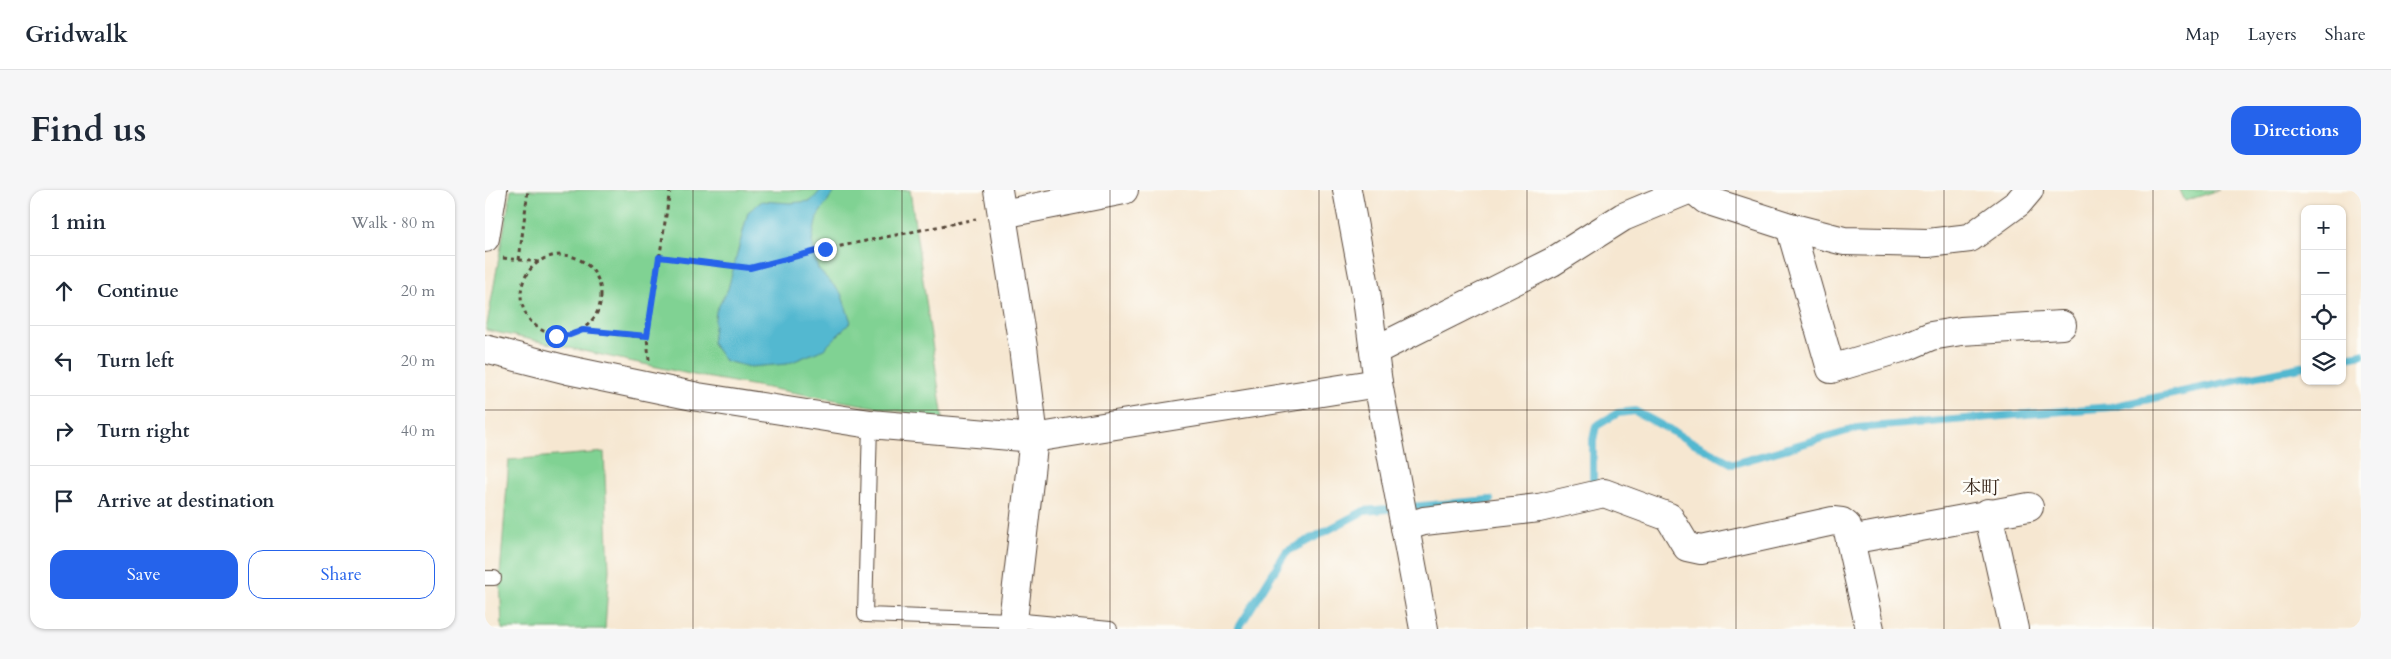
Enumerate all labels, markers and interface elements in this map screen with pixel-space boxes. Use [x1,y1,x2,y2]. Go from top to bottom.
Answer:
text: Gridwalk [25,18,128,51]
text: Map [2185,22,2220,47]
text: Layers [2248,22,2297,47]
text: Share [2325,22,2366,47]
text: Find us [30,106,146,154]
button: Directions [2231,106,2361,155]
map controls [2301,205,2346,385]
button: + [2301,205,2346,250]
text: 1 min [50,208,106,237]
text: Walk · 80 m [351,212,435,234]
route end [814,238,837,261]
button: − [2301,250,2346,295]
icon: ahead [50,277,78,305]
text: Continue [97,278,179,304]
text: 20 m [401,280,435,302]
button: locate [2301,295,2346,340]
route start [545,325,568,348]
button: layers [2301,340,2346,385]
icon: left [50,347,78,375]
text: Turn left [97,348,174,374]
text: 20 m [401,350,435,372]
icon: right [50,417,78,445]
text: Turn right [97,418,189,444]
text: 40 m [401,420,435,442]
district label: 本町 [1962,475,2000,501]
icon: arrive [50,487,78,515]
text: Arrive at destination [97,488,274,514]
button: Save [50,550,238,599]
button: Share [248,550,435,599]

